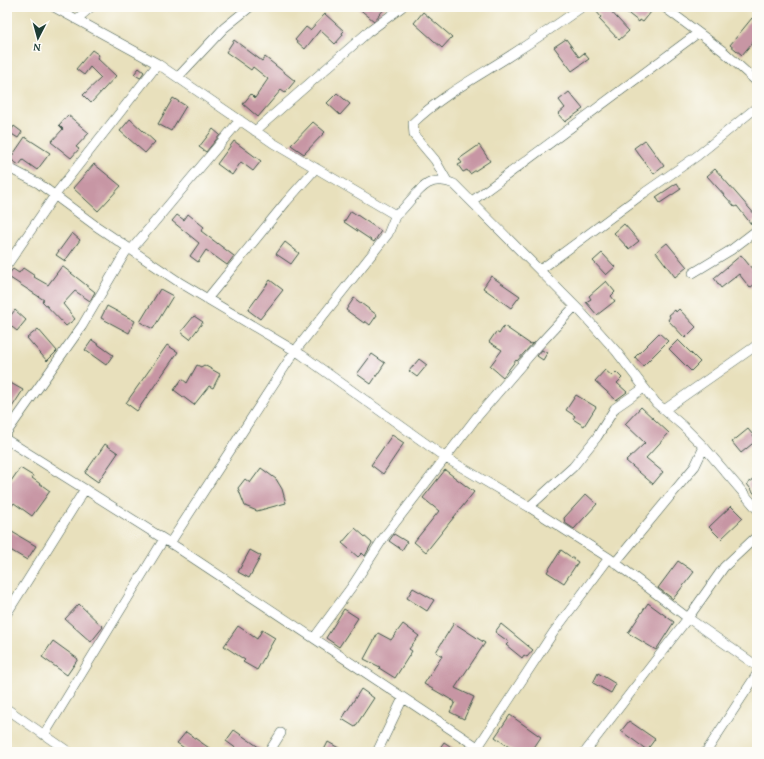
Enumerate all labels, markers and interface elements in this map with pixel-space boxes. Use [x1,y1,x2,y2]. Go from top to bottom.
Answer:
north arrow [18,18,58,58]
text: N [32,40,41,56]

